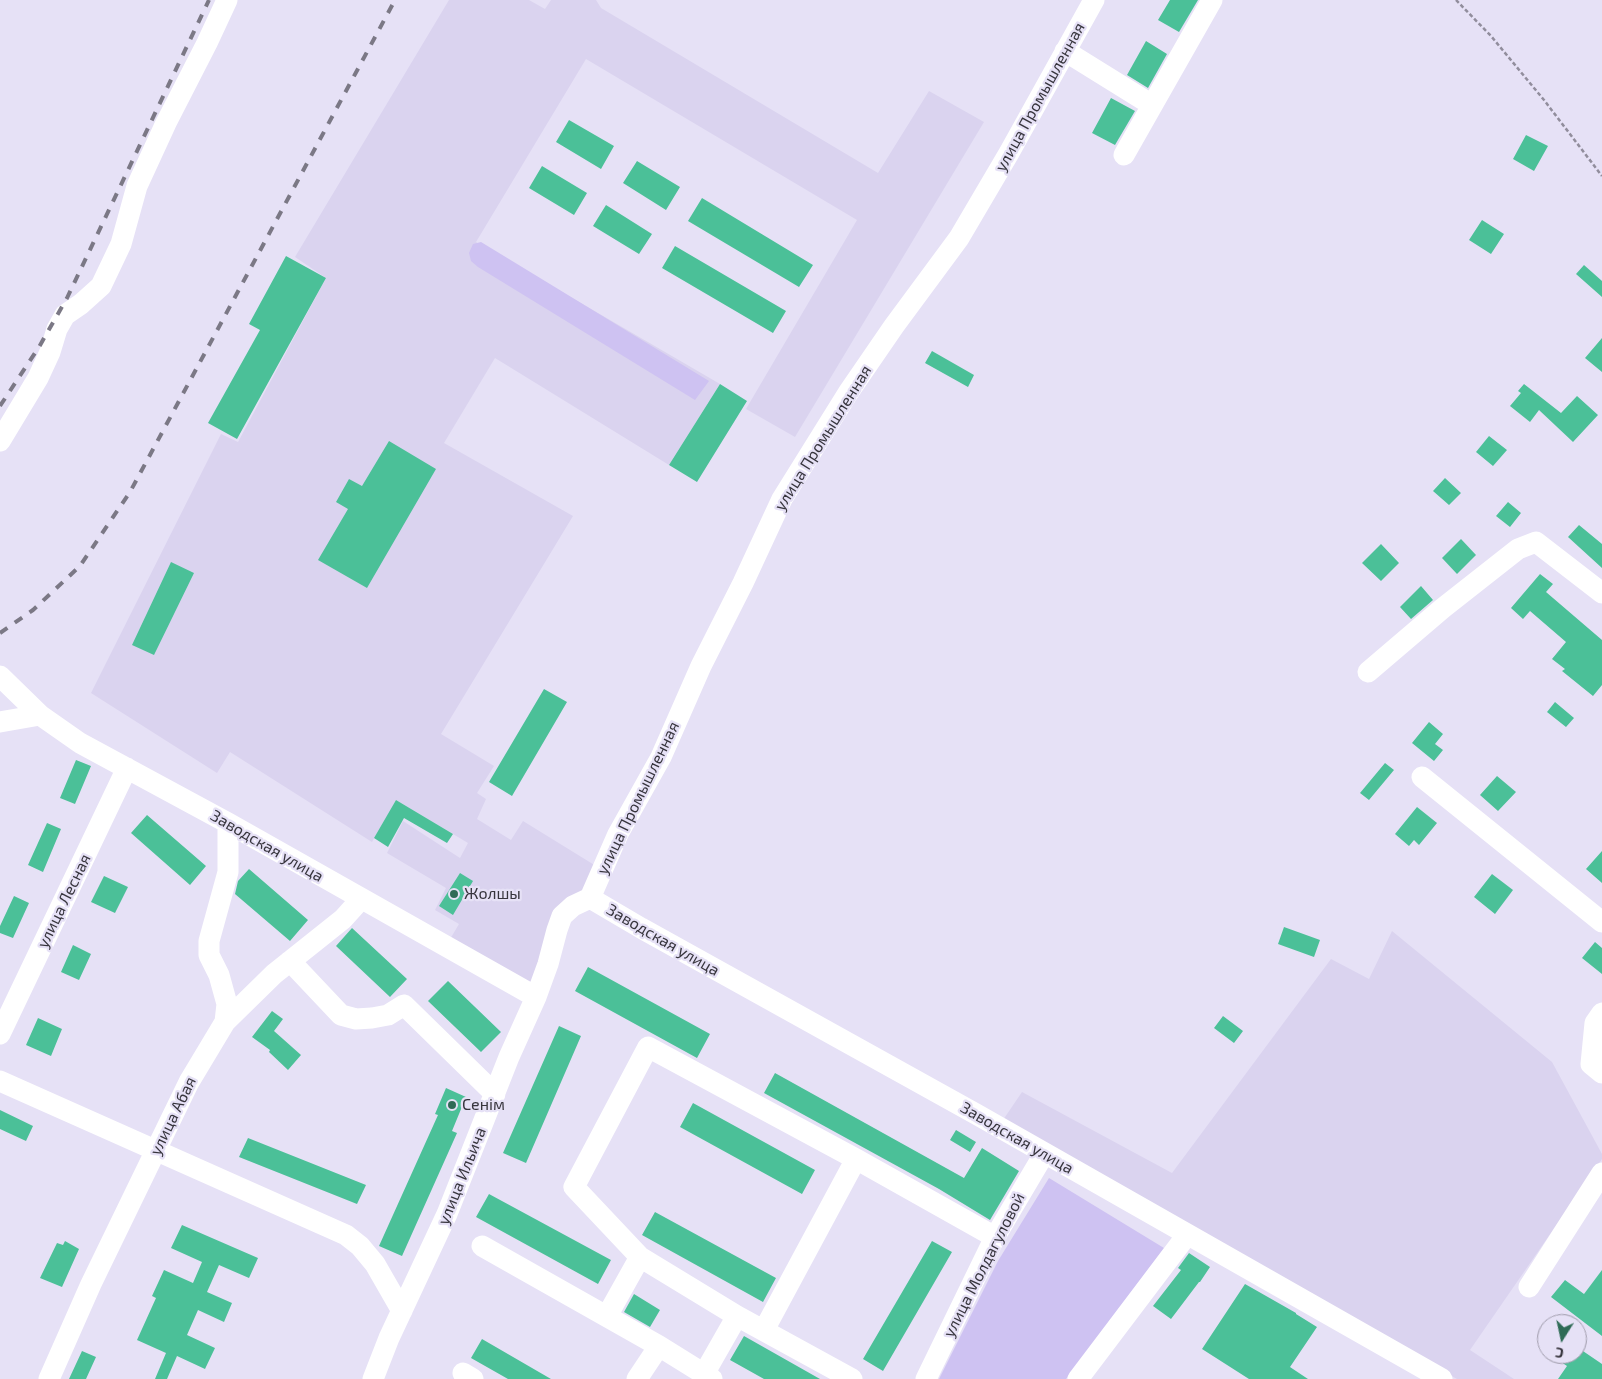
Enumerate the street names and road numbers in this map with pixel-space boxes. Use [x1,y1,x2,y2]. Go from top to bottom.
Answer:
street label: улица Промышленная [991,19,1089,175]
street label: улица Промышленная [770,362,876,514]
street label: улица Промышленная [593,718,683,878]
street label: Заводская улица [207,806,327,886]
street label: улица Лесная [33,851,95,951]
street label: Заводская улица [603,900,723,980]
street label: улица Абая [146,1074,200,1158]
street label: Заводская улица [957,1098,1077,1178]
street label: улица Ильича [434,1125,490,1227]
street label: улица Молдагуловой [939,1190,1029,1340]

